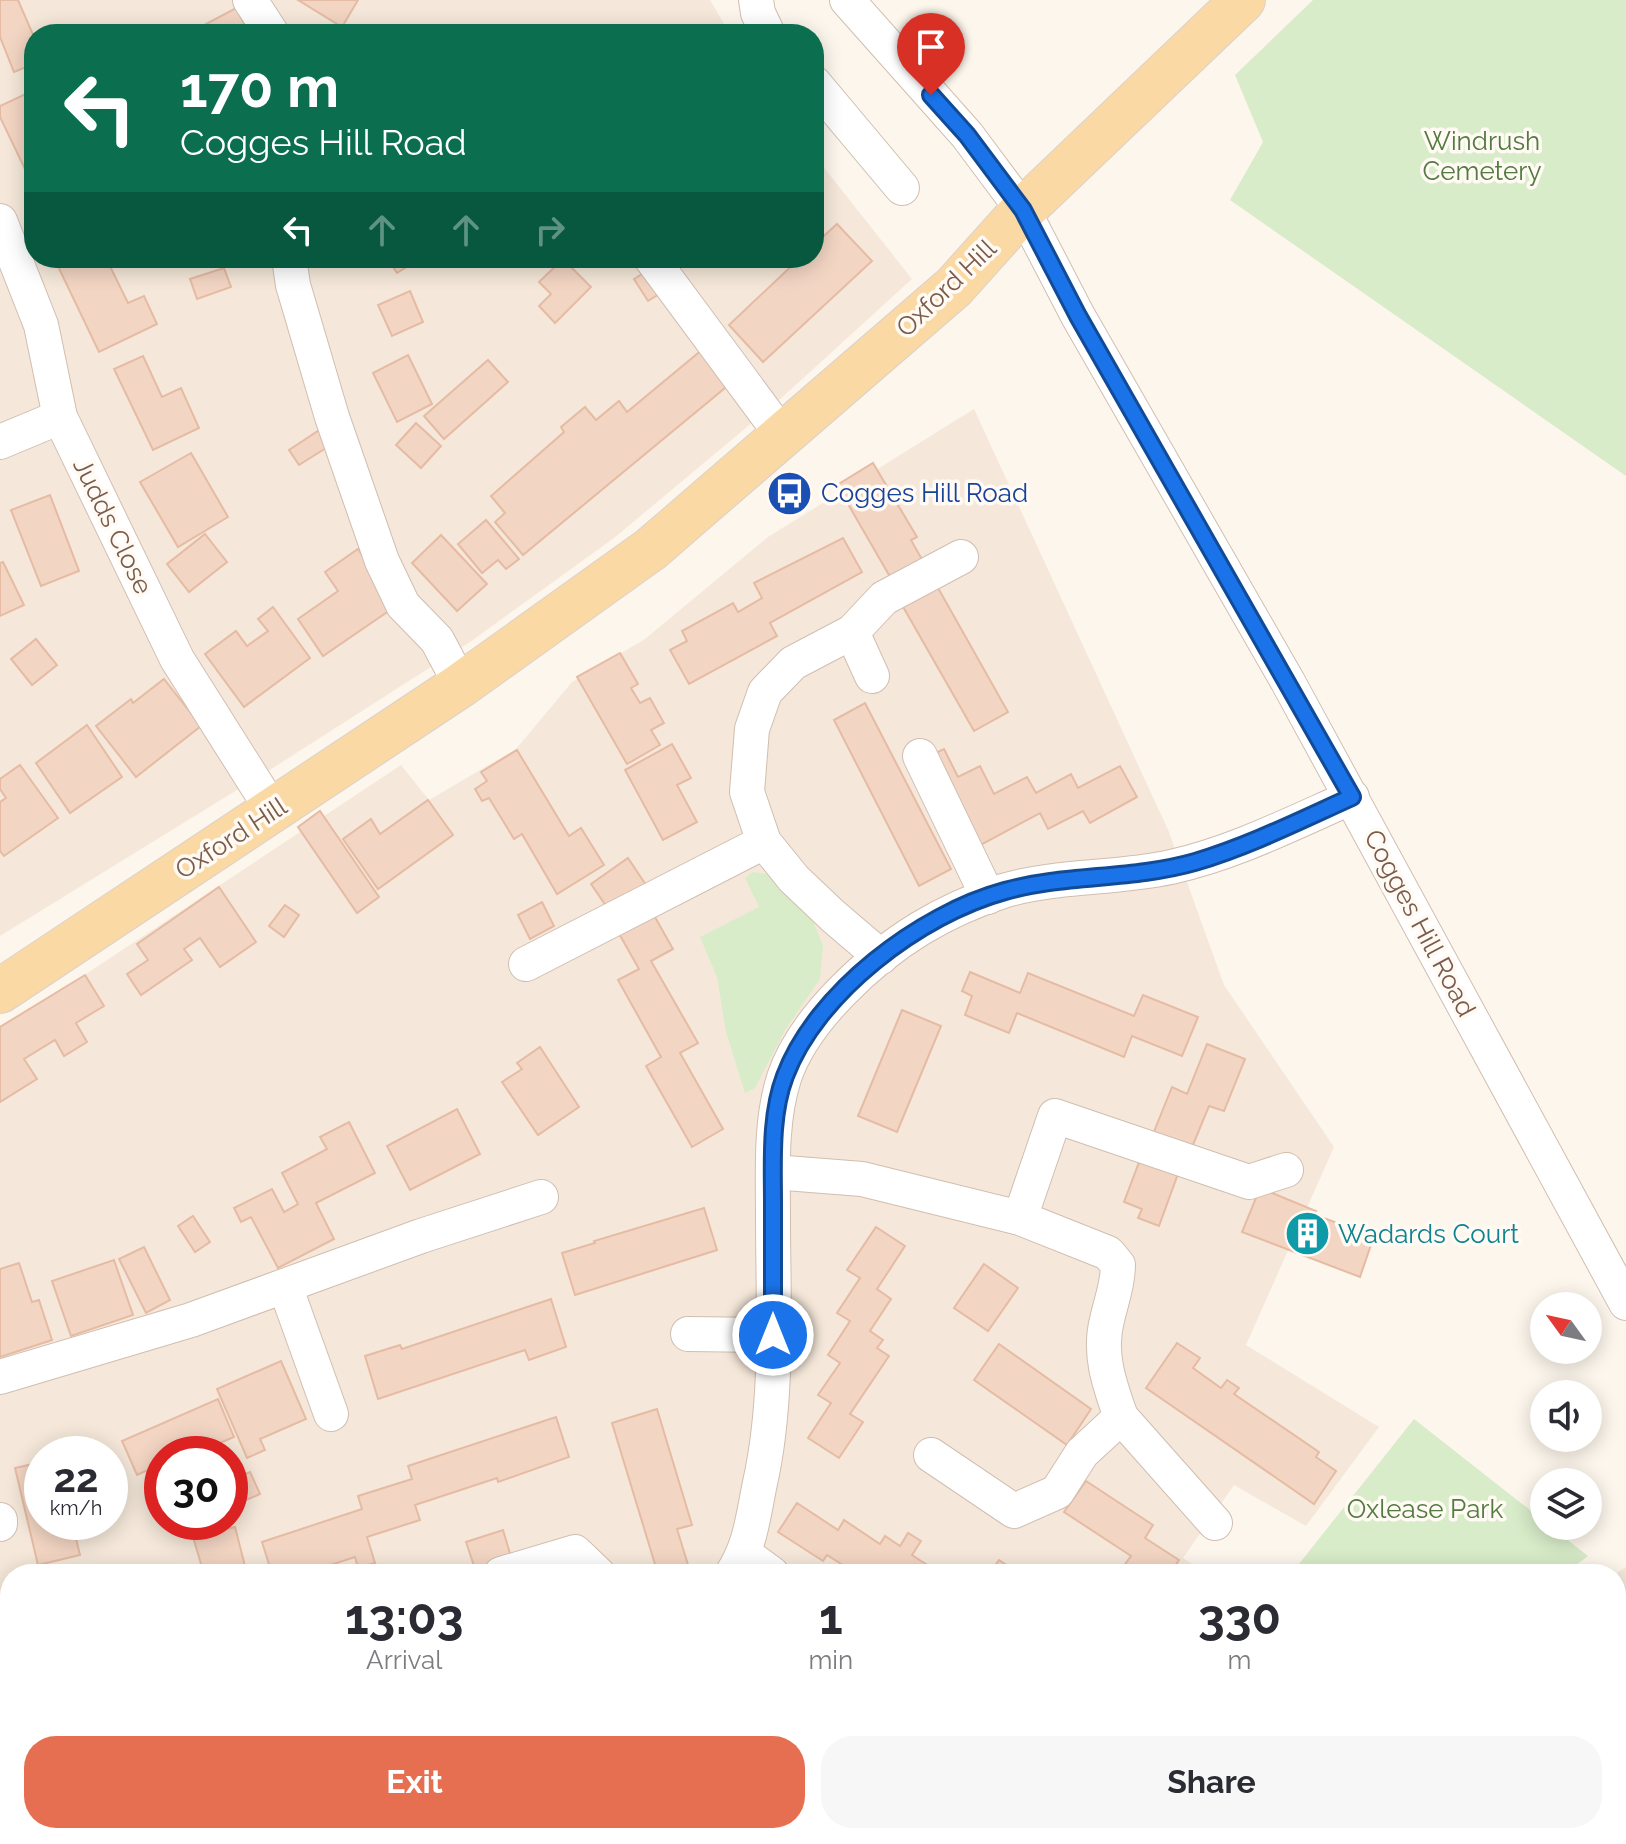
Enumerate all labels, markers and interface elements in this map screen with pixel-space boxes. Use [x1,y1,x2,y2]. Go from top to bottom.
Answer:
pin [897,13,965,95]
icon: arrive [909,25,953,69]
text: 170 m [180,54,339,120]
icon: left [48,56,152,160]
text: Cogges Hill Road [180,121,467,163]
park label: Windrush Cemetery [1422,126,1542,186]
icon: left [276,208,320,252]
icon: ahead [360,208,404,252]
icon: ahead [444,208,488,252]
icon: right [528,208,572,252]
street label: Oxford Hill [890,233,1003,343]
street label: Judds Close [67,453,159,599]
bus stop icon: Cogges Hill Road [766,469,814,517]
place label: Cogges Hill Road [821,478,1028,508]
street label: Oxford Hill [170,790,293,885]
street label: Cogges Hill Road [1358,825,1482,1021]
building icon: Wadards Court [1283,1210,1331,1258]
place label: Wadards Court [1338,1219,1519,1249]
north arrow [1530,1292,1602,1364]
map controls [1530,1292,1602,1540]
position arrow [731,1293,815,1377]
button: sound [1530,1380,1602,1452]
speed limit sign: 30 [144,1436,248,1540]
text: 22 [53,1454,99,1501]
button: layers [1530,1468,1602,1540]
park label: Oxlease Park [1347,1494,1503,1524]
text: km/h [50,1496,102,1520]
text: 13:03 [345,1589,464,1645]
text: 1 [819,1589,843,1645]
text: 330 [1198,1589,1281,1645]
text: Arrival [366,1645,442,1675]
text: min [808,1645,853,1675]
text: m [1228,1645,1251,1675]
button: Exit [24,1736,805,1828]
button: Share [821,1736,1602,1828]

